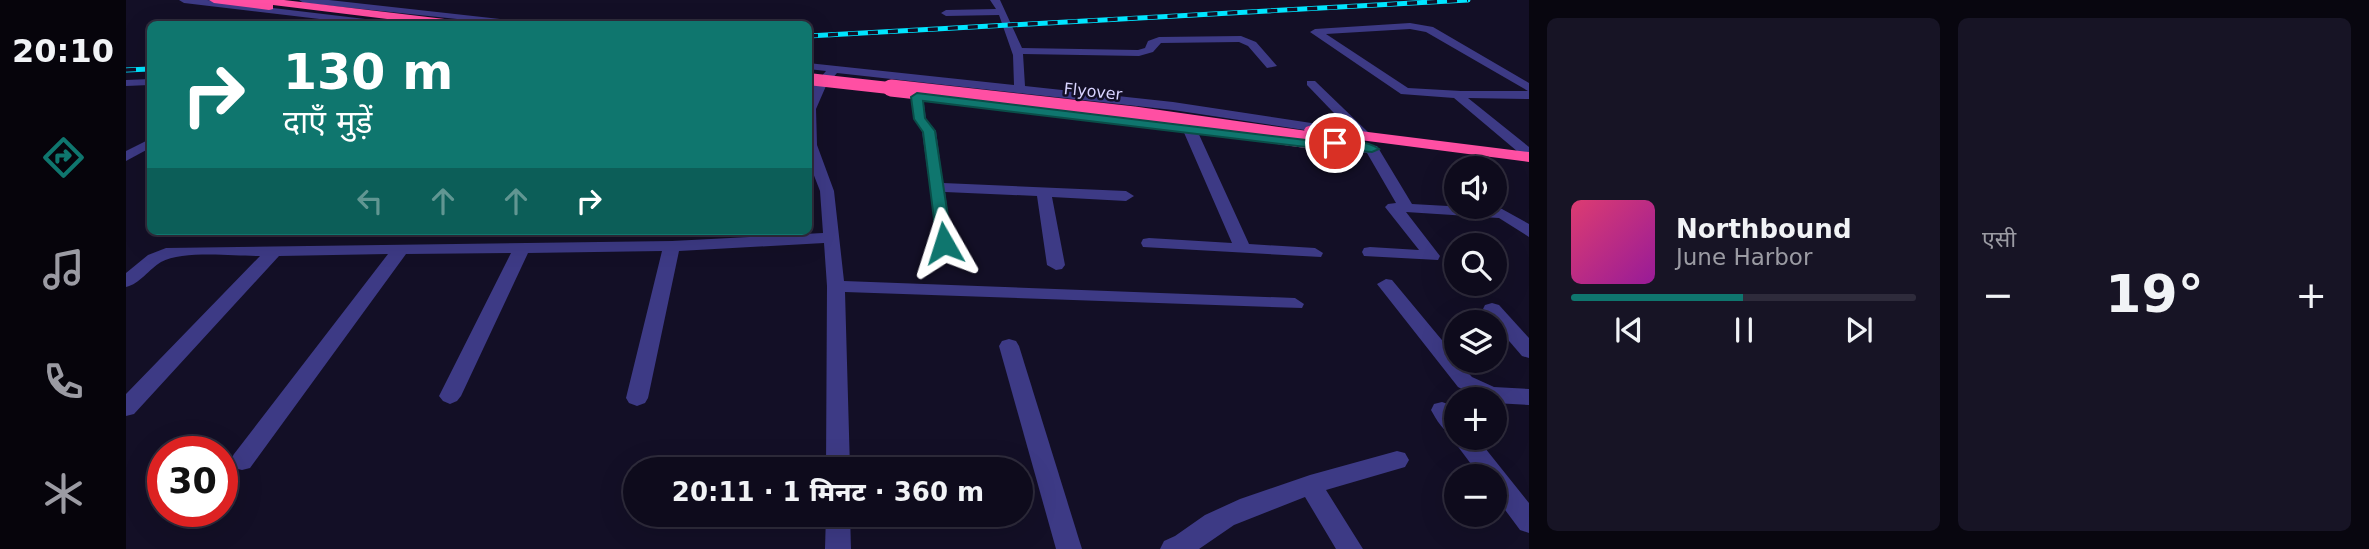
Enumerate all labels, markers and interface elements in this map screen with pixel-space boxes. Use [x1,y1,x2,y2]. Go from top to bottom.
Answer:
text: 20:10 [12,32,114,70]
text: 130 m [283,44,453,101]
icon: right [168,49,259,140]
street label: Flyover [1063,79,1124,104]
text: दाएँ मुड़ें [283,103,372,141]
pin [1305,113,1365,173]
icon: arrive [1316,124,1354,162]
icon: directions [39,133,88,182]
map controls [1444,156,1507,527]
button: sound [1444,156,1507,219]
icon: left [351,182,389,220]
icon: ahead [424,182,462,220]
icon: ahead [497,182,535,220]
icon: right [570,182,608,220]
position arrow [907,206,981,280]
text: Northbound [1676,214,1852,244]
text: एसी [1982,226,2016,252]
button: search [1444,233,1507,296]
text: June Harbor [1676,244,1812,270]
icon: music [39,245,88,294]
text: 19° [2105,264,2204,324]
text: − [1982,273,2014,317]
text: + [2295,273,2327,317]
button: layers [1444,310,1507,373]
icon: previous [1610,311,1648,349]
icon: pause [1725,311,1763,349]
icon: next [1840,311,1878,349]
icon: phone [39,357,88,406]
button: + [1444,387,1507,450]
speed limit sign: 30 [147,436,238,527]
button: − [1444,464,1507,527]
icon: climate [39,469,88,518]
text: 20:11 · 1 मिनट · 360 m [672,477,984,507]

